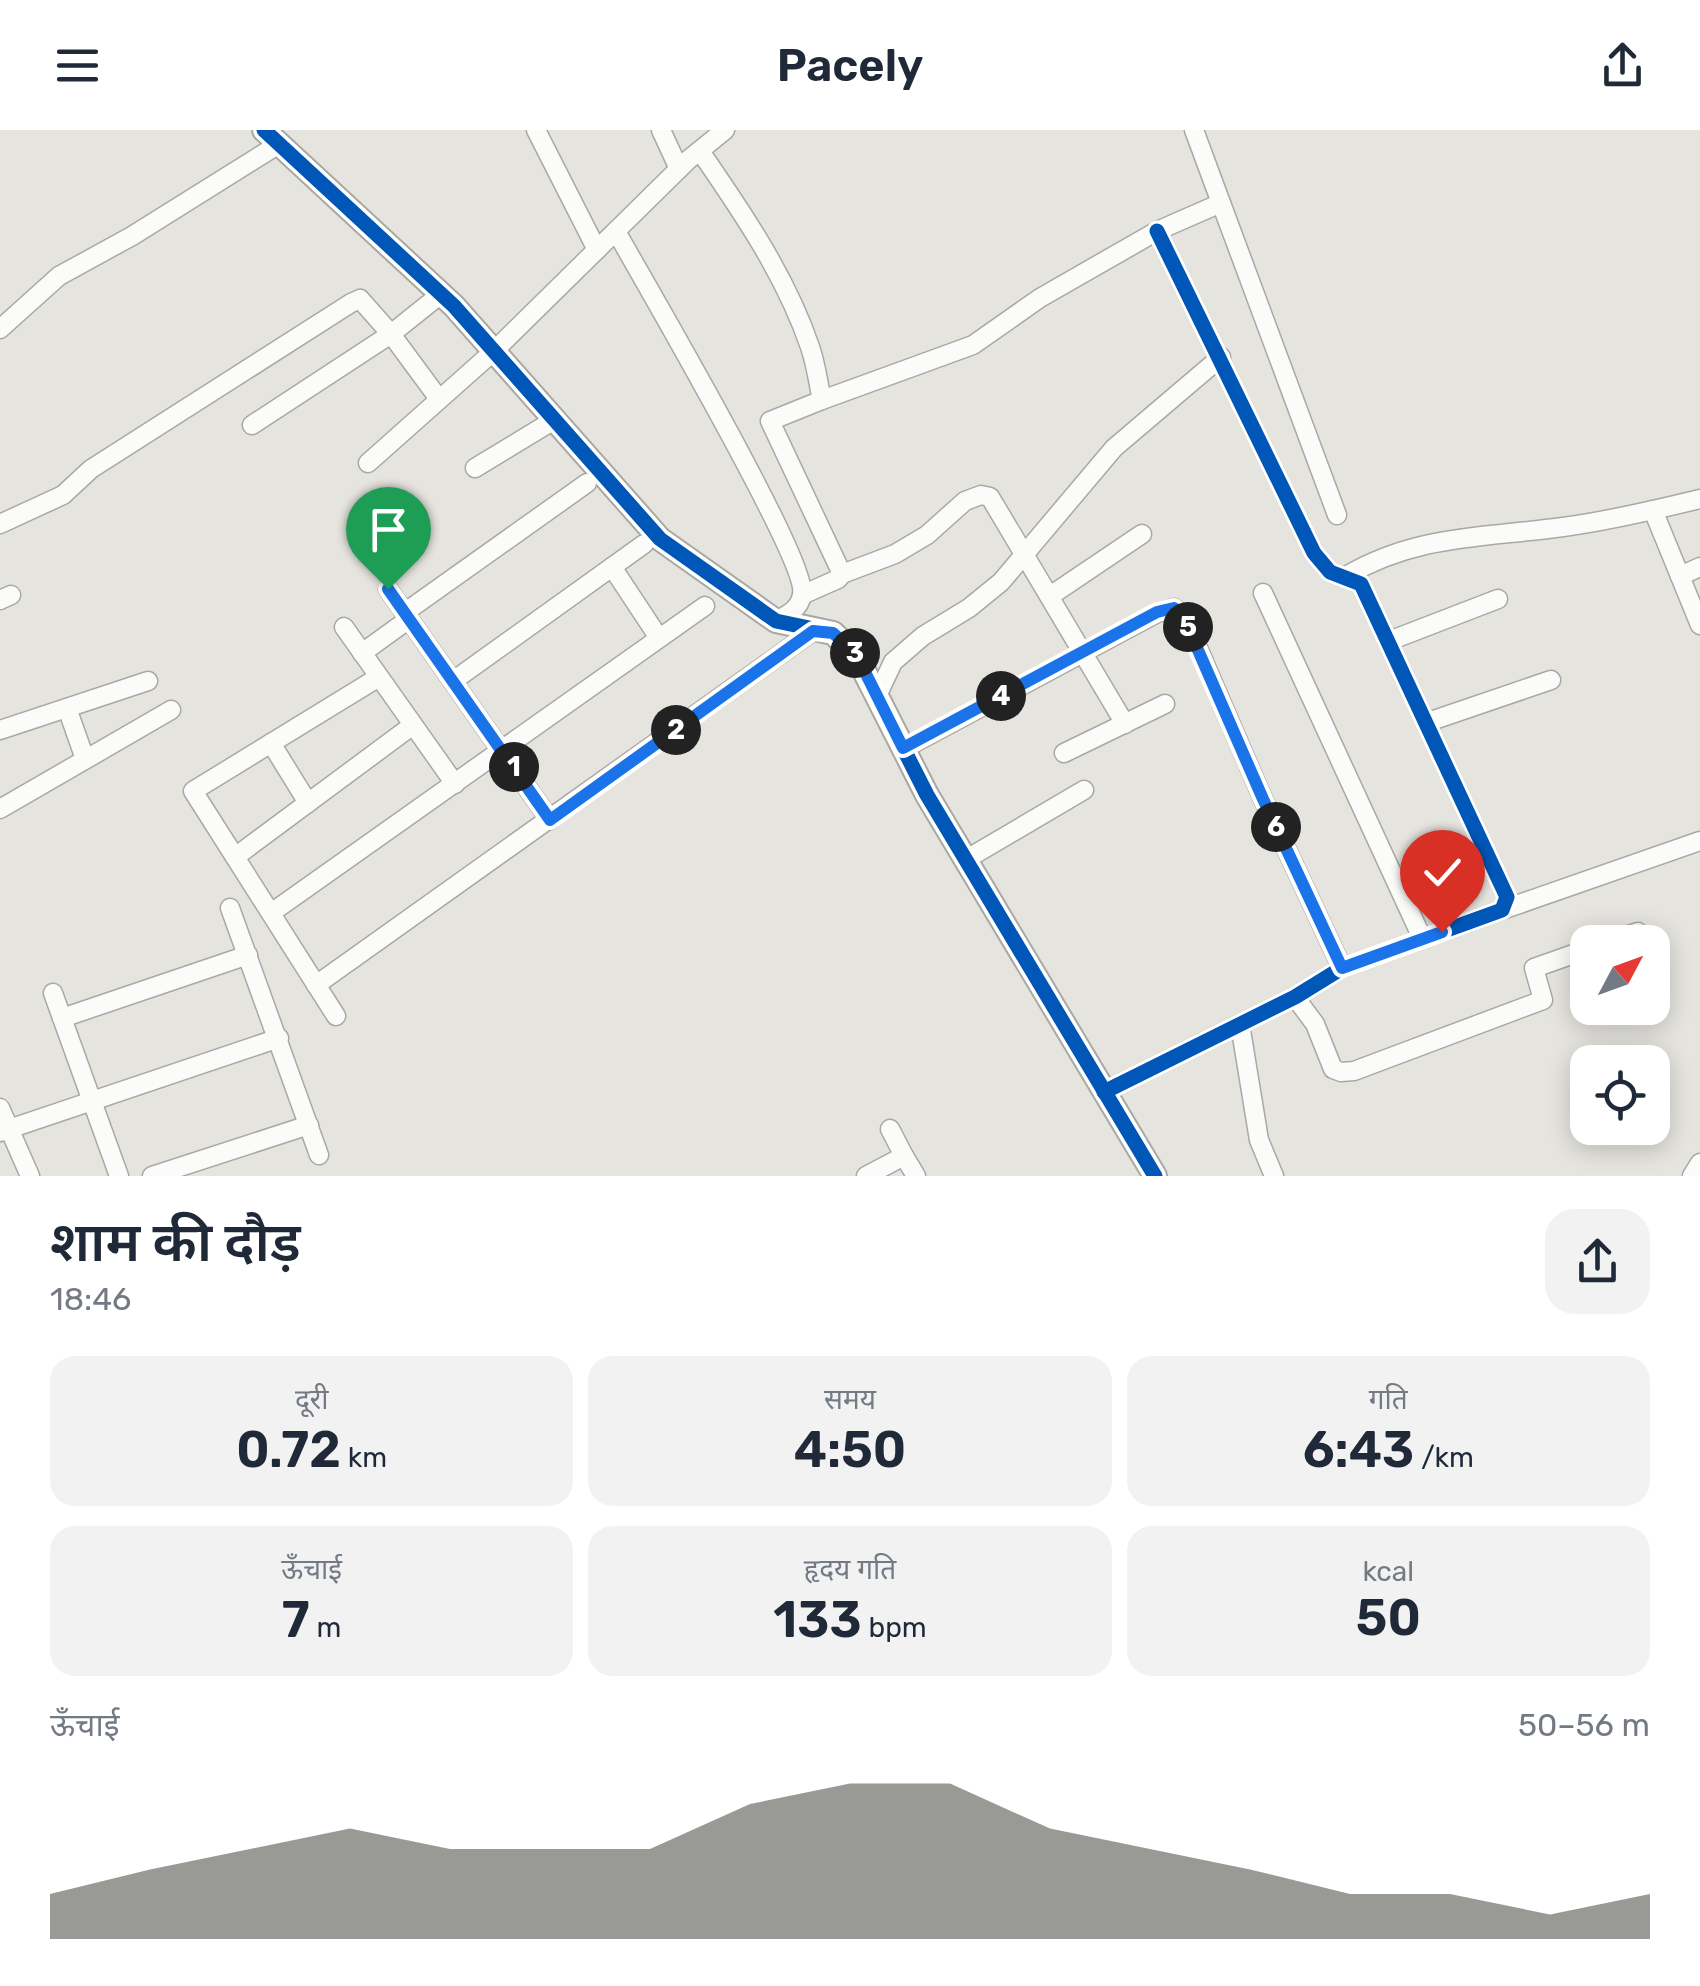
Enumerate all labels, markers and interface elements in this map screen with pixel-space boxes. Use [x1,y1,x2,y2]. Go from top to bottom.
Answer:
icon: menu [50,38,105,93]
icon: share [1595,38,1650,93]
text: Pacely [777,39,923,92]
pin [346,487,431,590]
icon: arrive [361,502,416,557]
pin: 5 [1163,602,1213,652]
text: 5 [1179,610,1197,643]
pin: 3 [830,628,880,678]
text: 3 [846,636,864,669]
pin: 4 [976,671,1026,721]
text: 4 [991,679,1011,712]
pin: 2 [651,705,701,755]
text: 2 [667,713,685,746]
pin: 1 [489,742,539,792]
text: 1 [507,750,521,783]
pin: 6 [1251,802,1301,852]
text: 6 [1267,810,1285,843]
pin [1400,830,1485,933]
icon: check [1415,845,1470,900]
north arrow [1570,925,1670,1025]
map controls [1570,925,1670,1145]
button: locate [1570,1045,1670,1145]
button: share [1545,1209,1650,1314]
text: शाम की दौड़ [50,1210,301,1275]
text: 18:46 [50,1280,131,1318]
text: दूरी [295,1383,328,1416]
text: समय [824,1383,876,1416]
text: गति [1369,1383,1408,1416]
text: 0.72 [236,1420,341,1480]
text: 4:50 [794,1420,906,1480]
text: 6:43 [1303,1420,1414,1480]
text: km [341,1441,387,1474]
text: /km [1414,1441,1474,1474]
text: ऊँचाई [281,1553,342,1586]
text: हृदय गति [804,1553,896,1586]
text: kcal [1363,1555,1414,1588]
text: 50 [1356,1588,1421,1648]
text: 7 [282,1590,310,1650]
text: 133 [773,1590,862,1650]
text: m [310,1611,342,1644]
text: bpm [862,1611,927,1644]
text: ऊँचाई [50,1706,119,1744]
text: 50–56 m [1518,1706,1650,1744]

